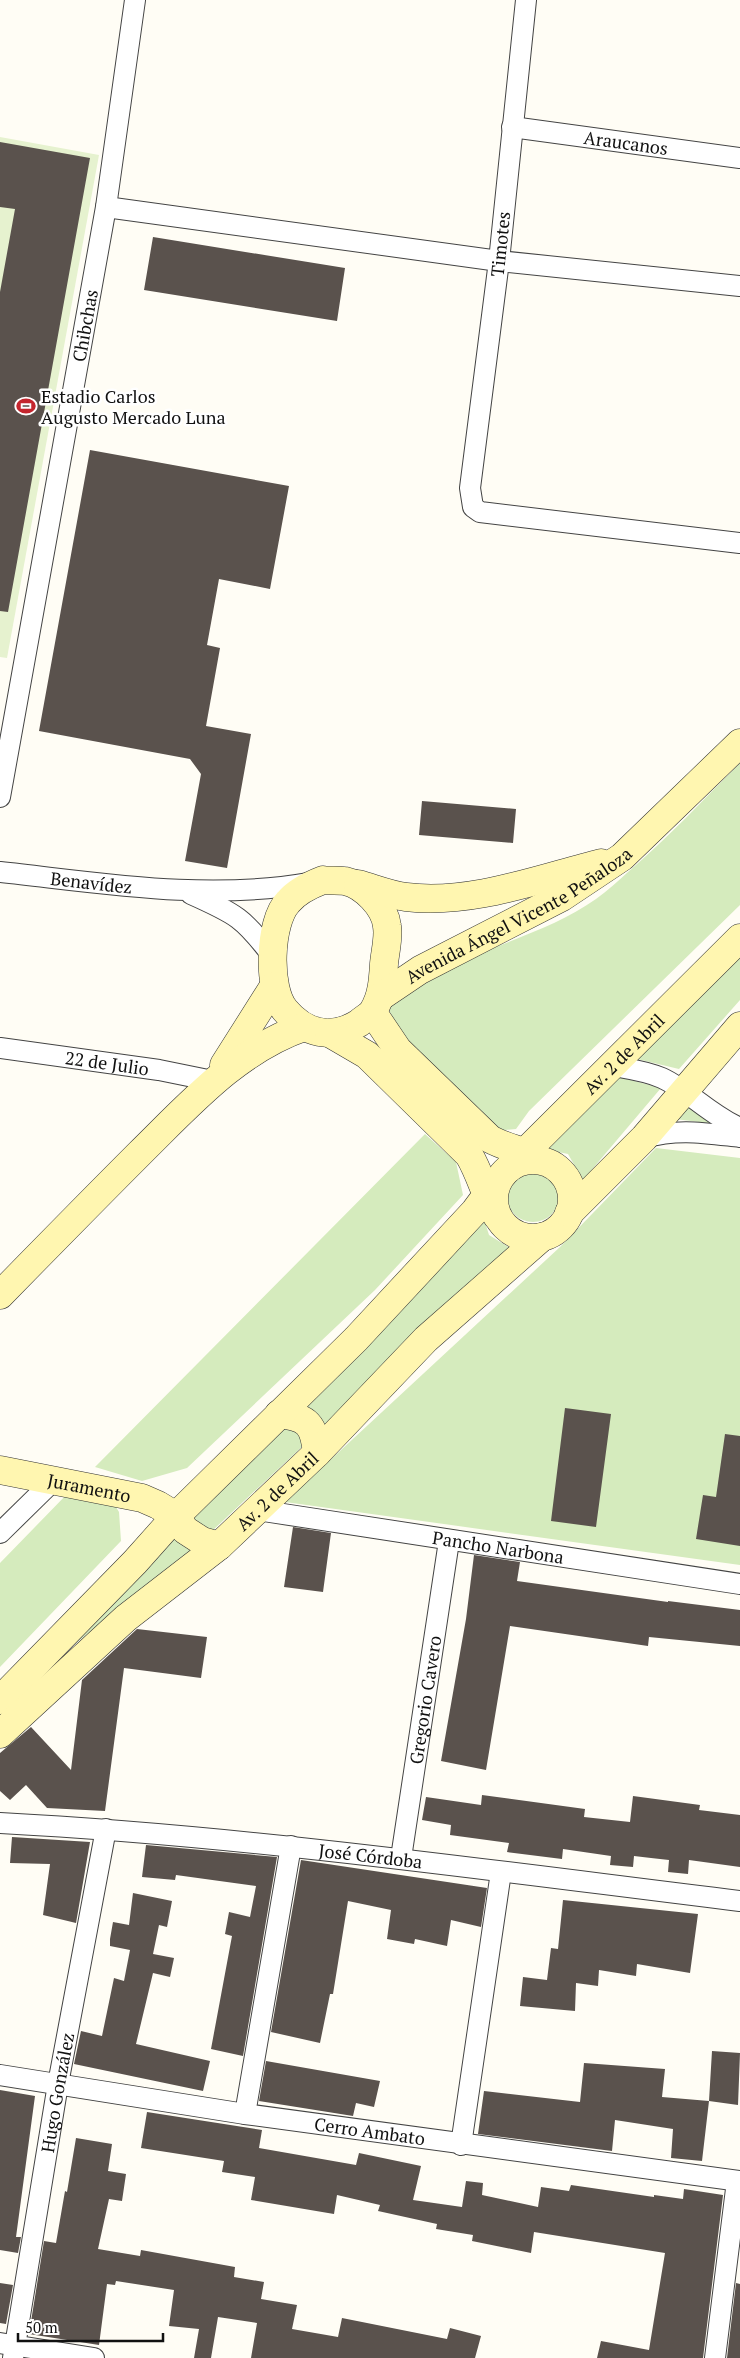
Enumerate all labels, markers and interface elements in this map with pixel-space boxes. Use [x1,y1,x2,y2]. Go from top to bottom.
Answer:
street label: Araucanos [582,125,669,160]
street label: Timotes [485,210,515,278]
street label: Chibchas [66,287,103,364]
place label: Estadio Carlos Augusto Mercado Luna [41,384,226,429]
sports icon: Estadio Carlos Augusto Mercado Luna [15,395,37,417]
street label: Avenida Ángel Vicente Peñaloza [400,842,637,989]
street label: Benavídez [49,866,133,899]
street label: Av. 2 de Abril [578,1008,669,1099]
street label: 22 de Julio [64,1045,150,1080]
street label: Av. 2 de Abril [231,1446,323,1536]
street label: Juramento [46,1468,133,1508]
street label: Pancho Narbona [431,1525,566,1569]
street label: Gregorio Cavero [403,1634,447,1766]
street label: José Córdoba [317,1838,424,1874]
street label: Hugo González [35,2031,79,2154]
street label: Cerro Ambato [313,2112,427,2150]
scale bar [18,2310,162,2342]
text: 50 m [25,2317,58,2337]

